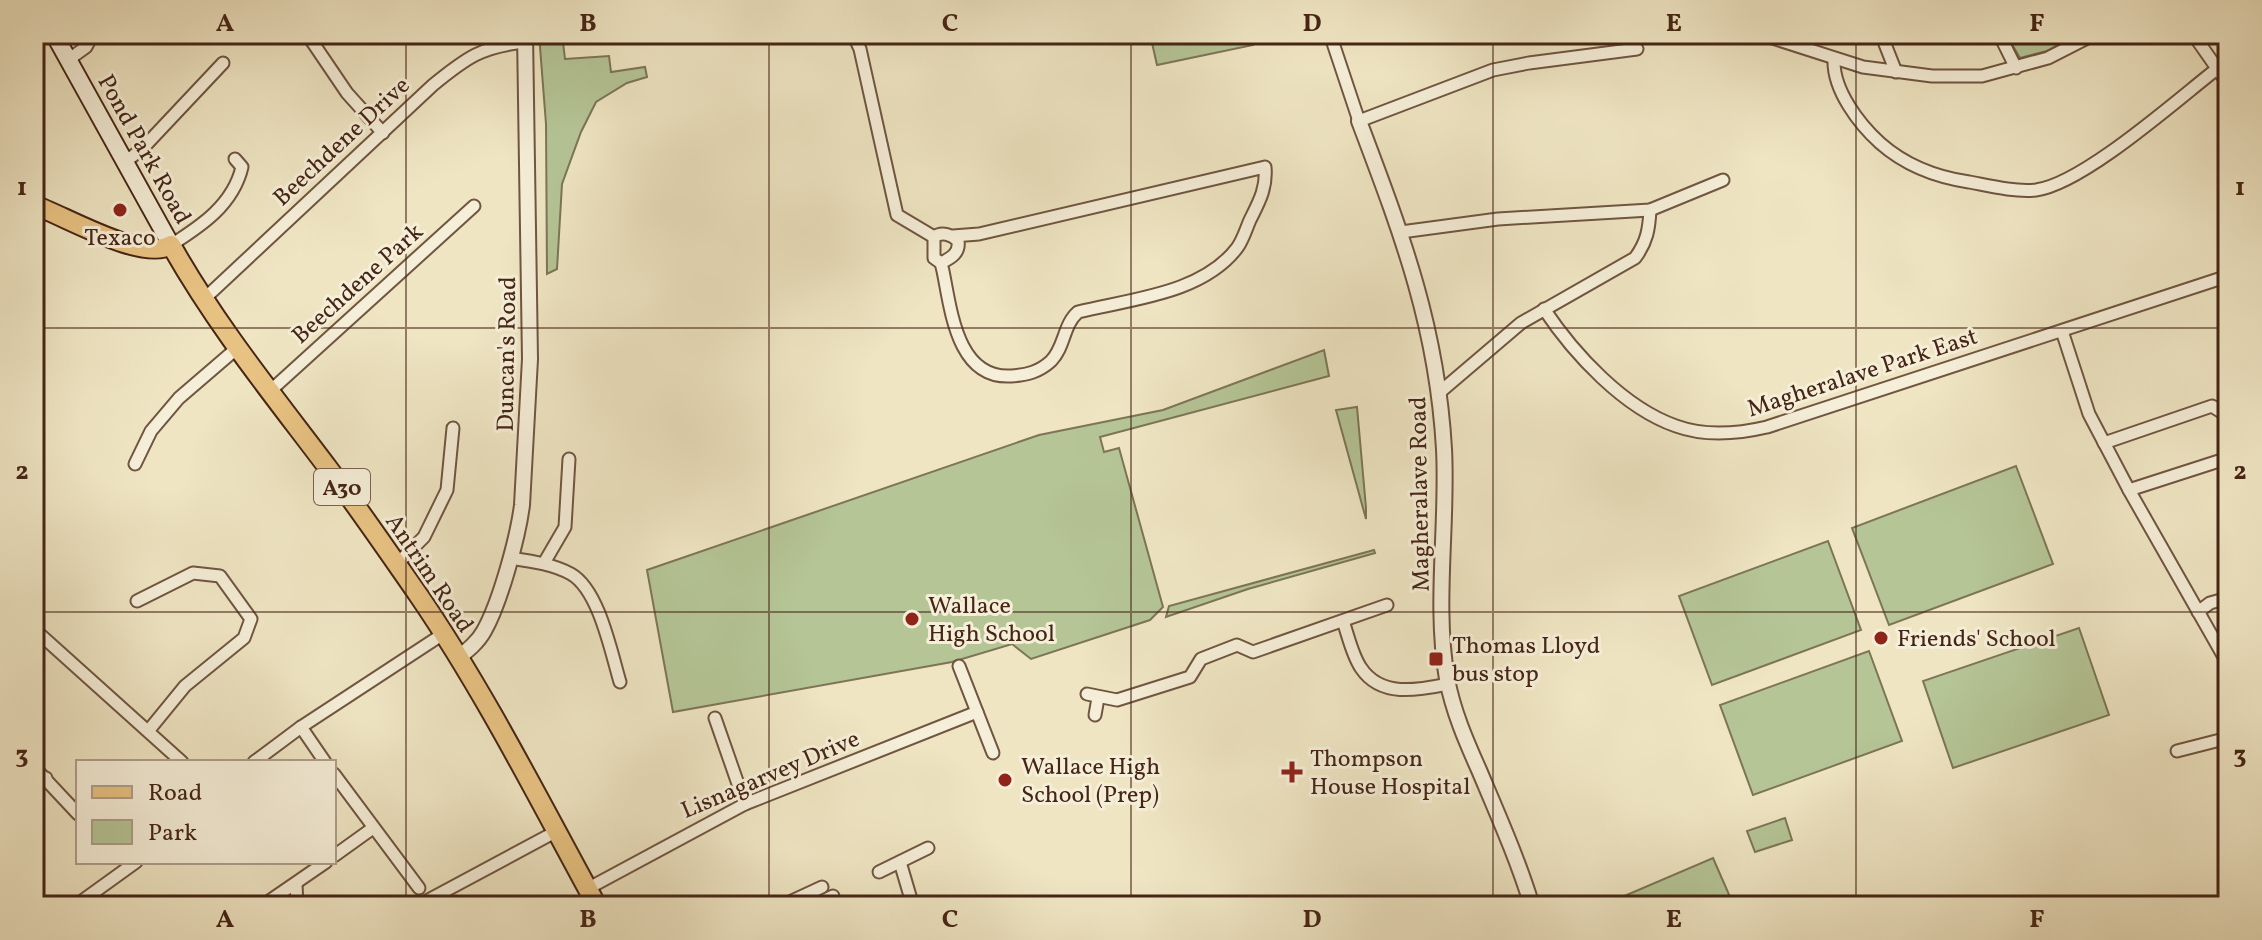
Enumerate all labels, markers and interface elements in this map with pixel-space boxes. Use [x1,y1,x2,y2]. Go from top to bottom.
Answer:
text: A [216,6,235,42]
text: B [579,6,597,42]
text: C [942,6,958,42]
text: D [1302,6,1322,42]
text: E [1666,6,1682,42]
text: F [2029,6,2045,42]
street label: Pond Park Road [88,69,199,231]
street label: Beechdene Drive [266,70,418,215]
text: 1 [17,170,27,206]
text: 1 [2235,170,2245,206]
marker: Texaco [111,201,129,219]
street label: Beechdene Park [285,216,432,353]
place label: Texaco [84,222,156,256]
street label: Duncan's Road [490,276,526,432]
street label: Magheralave Park East [1743,321,1982,427]
street label: Magheralave Road [1402,396,1440,592]
text: 2 [15,454,29,490]
text: 2 [2233,454,2247,490]
road number: A30 [314,469,370,505]
street label: Antrim Road [376,508,481,640]
place label: Wallace High School [928,590,1055,652]
marker: Wallace High School [903,610,921,628]
place label: Friends' School [1897,623,2056,657]
marker: Friends' School [1872,629,1890,647]
place label: Thomas Lloyd bus stop [1452,630,1600,692]
marker: Thomas Lloyd bus stop [1427,650,1445,668]
street label: Lisnagarvey Drive [676,723,865,829]
text: 3 [15,738,29,774]
text: 3 [2233,738,2247,774]
place label: Thompson House Hospital [1310,743,1470,805]
place label: Wallace High School (Prep) [1021,751,1160,813]
legend [76,760,336,864]
marker: Thompson House Hospital [1281,761,1303,783]
marker: Wallace High School (Prep) [996,771,1014,789]
text: Road [148,777,202,811]
text: Park [148,817,197,851]
text: A [216,902,235,938]
text: B [579,902,597,938]
text: C [942,902,958,938]
text: D [1302,902,1322,938]
text: E [1666,902,1682,938]
text: F [2029,902,2045,938]

